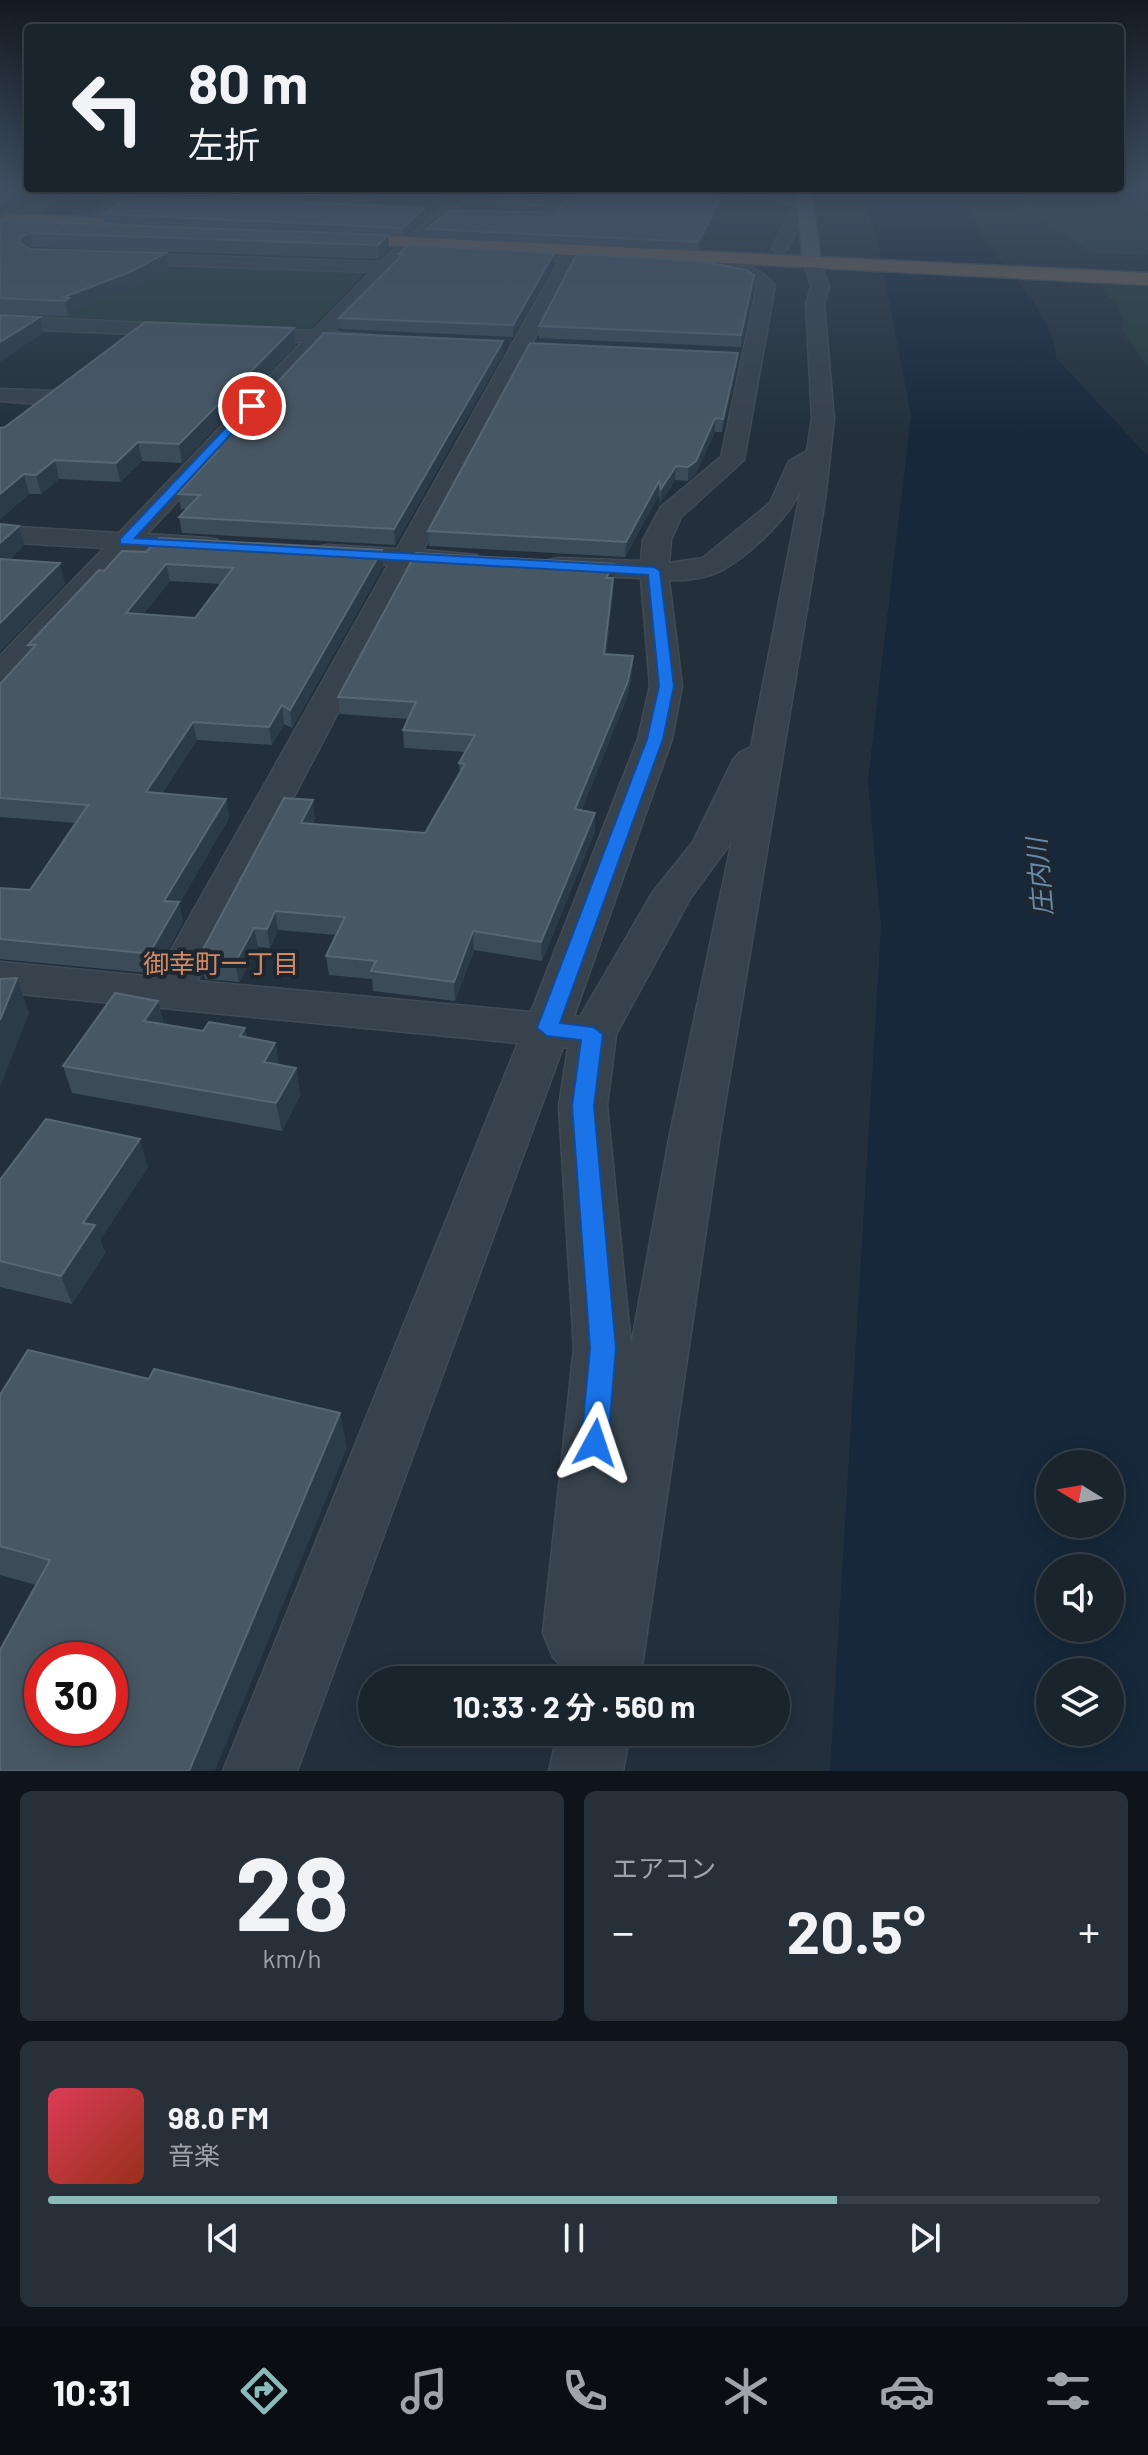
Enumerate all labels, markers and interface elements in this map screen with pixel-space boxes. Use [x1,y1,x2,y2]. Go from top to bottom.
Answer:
text: 80 m [188,48,308,115]
icon: left [56,56,160,160]
text: 左折 [188,122,260,165]
pin [218,372,286,440]
icon: arrive [230,384,274,428]
water label: 庄内川 [1019,834,1057,917]
district label: 御幸町一丁目 [143,947,299,978]
position arrow [553,1401,637,1485]
north arrow [1036,1450,1124,1538]
map controls [1036,1450,1124,1746]
button: sound [1036,1554,1124,1642]
speed limit sign: 30 [24,1642,128,1746]
button: layers [1036,1658,1124,1746]
text: 10:33 · 2 分 · 560 m [453,1688,695,1724]
text: 28 [235,1827,349,1952]
text: エアコン [612,1852,716,1883]
text: 20.5° [787,1894,925,1966]
text: − [612,1904,634,1957]
text: + [1078,1904,1100,1957]
text: km/h [263,1942,321,1973]
text: 98.0 FM [168,2099,269,2135]
text: 音楽 [168,2139,220,2170]
icon: previous [201,2216,245,2260]
icon: pause [552,2216,596,2260]
icon: next [903,2216,947,2260]
icon: directions [236,2363,292,2419]
icon: music [396,2363,452,2419]
icon: phone [557,2363,613,2419]
icon: climate [718,2363,774,2419]
icon: car [879,2363,935,2419]
icon: filters [1040,2363,1096,2419]
text: 10:31 [52,2370,131,2413]

